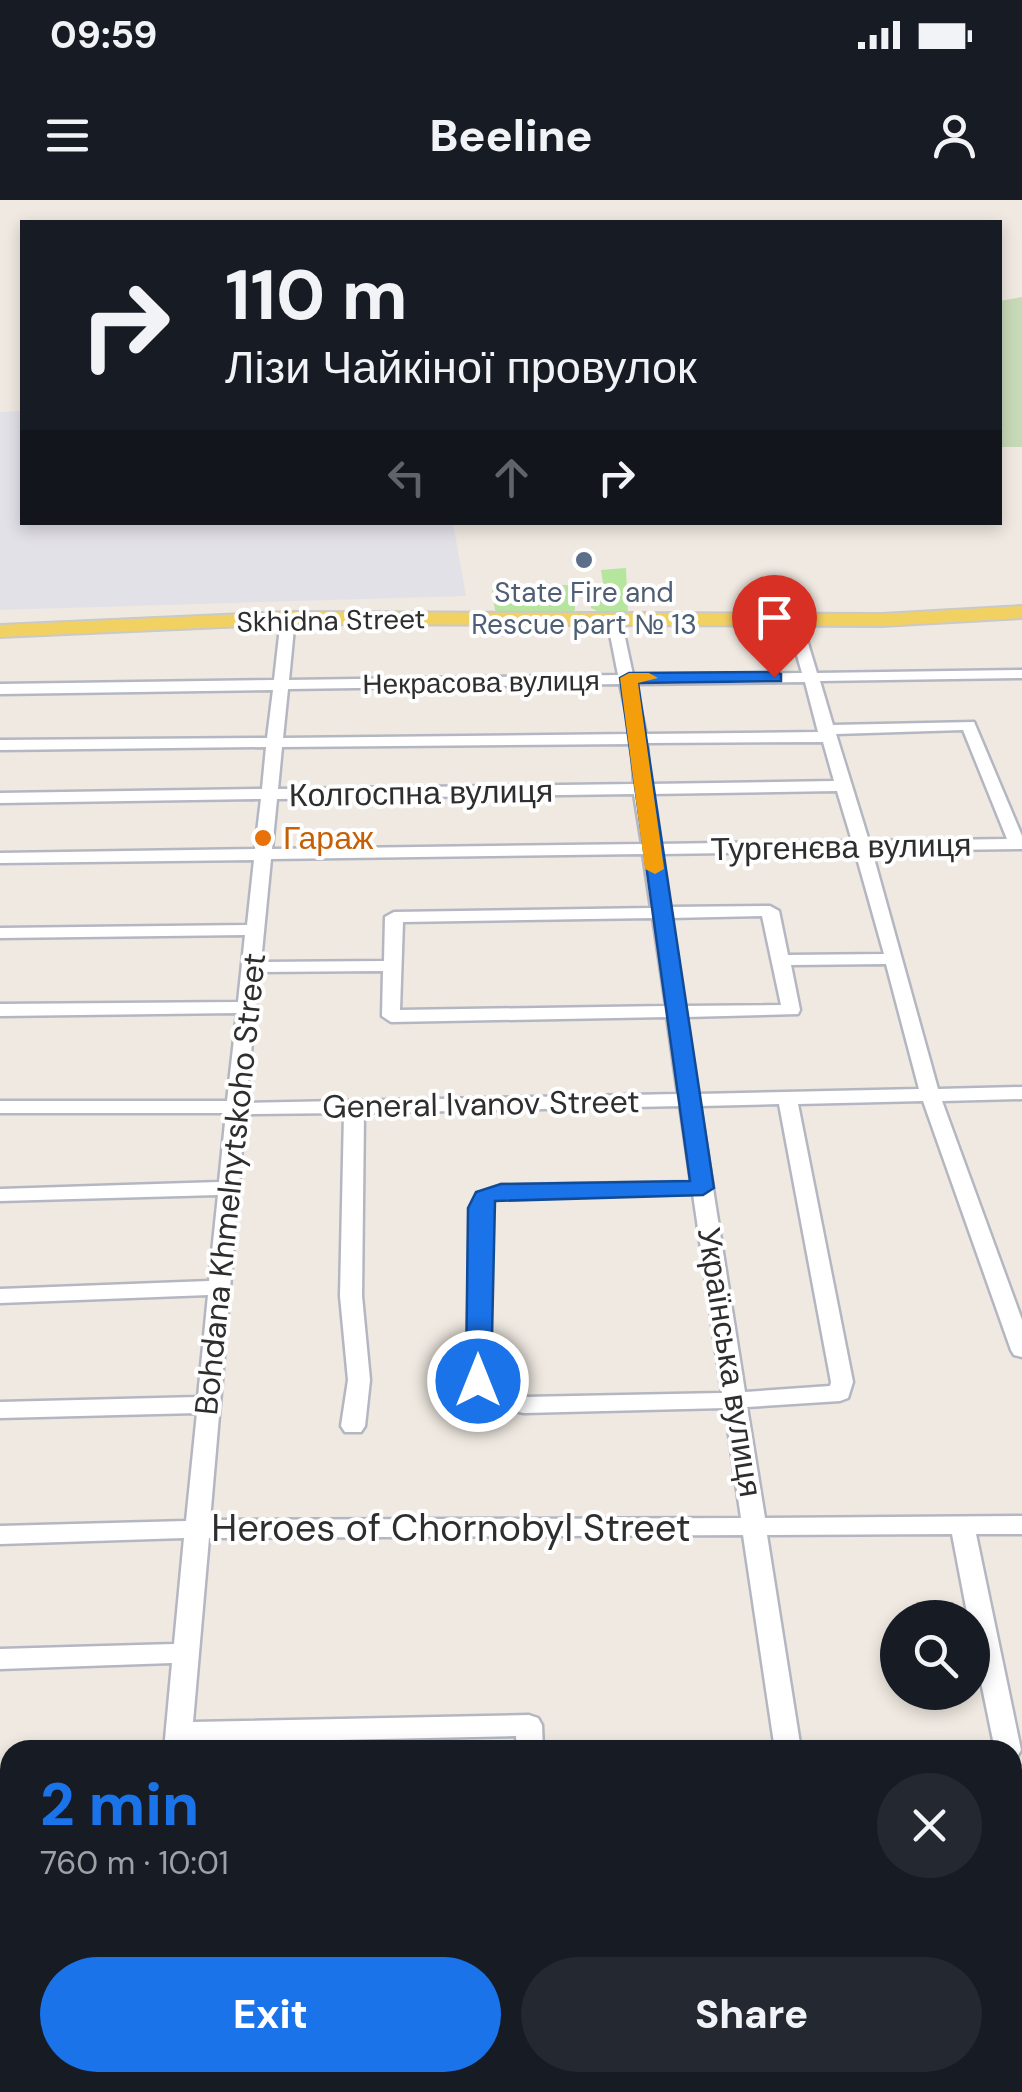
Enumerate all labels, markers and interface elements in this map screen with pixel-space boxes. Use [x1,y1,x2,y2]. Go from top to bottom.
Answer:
text: 09:59 [50,10,157,60]
text: Beeline [429,106,593,165]
icon: menu [40,108,95,163]
icon: person [927,108,982,163]
text: 110 m [225,250,408,341]
icon: right [60,260,190,390]
text: Лізи Чайкіної провулок [225,338,697,397]
icon: left [379,450,434,505]
icon: ahead [484,450,539,505]
icon: right [589,450,644,505]
marker: State Fire and Rescue part № 13 [573,549,595,571]
place label: State Fire and Rescue part № 13 [471,574,697,643]
pin [732,575,817,678]
icon: arrive [747,590,802,645]
street label: Skhidna Street [236,600,426,641]
street label: Некрасова вулиця [362,662,600,703]
street label: Колгоспна вулиця [289,770,553,816]
place label: Гараж [283,817,374,859]
street label: Тургенєва вулиця [710,824,972,870]
marker: Гараж [252,827,274,849]
street label: Bohdana Khmelnytskoho Street [185,951,275,1417]
street label: General Ivanov Street [322,1080,640,1128]
street label: Українська вулиця [688,1224,772,1500]
position arrow [426,1329,530,1433]
street label: Heroes of Chornobyl Street [211,1503,691,1553]
map controls [880,1600,990,1710]
button: search [880,1600,990,1710]
text: 2 min [40,1765,199,1844]
button: close [877,1773,982,1878]
text: 760 m · 10:01 [40,1842,229,1884]
button: Exit [40,1957,501,2072]
button: Share [521,1957,982,2072]

